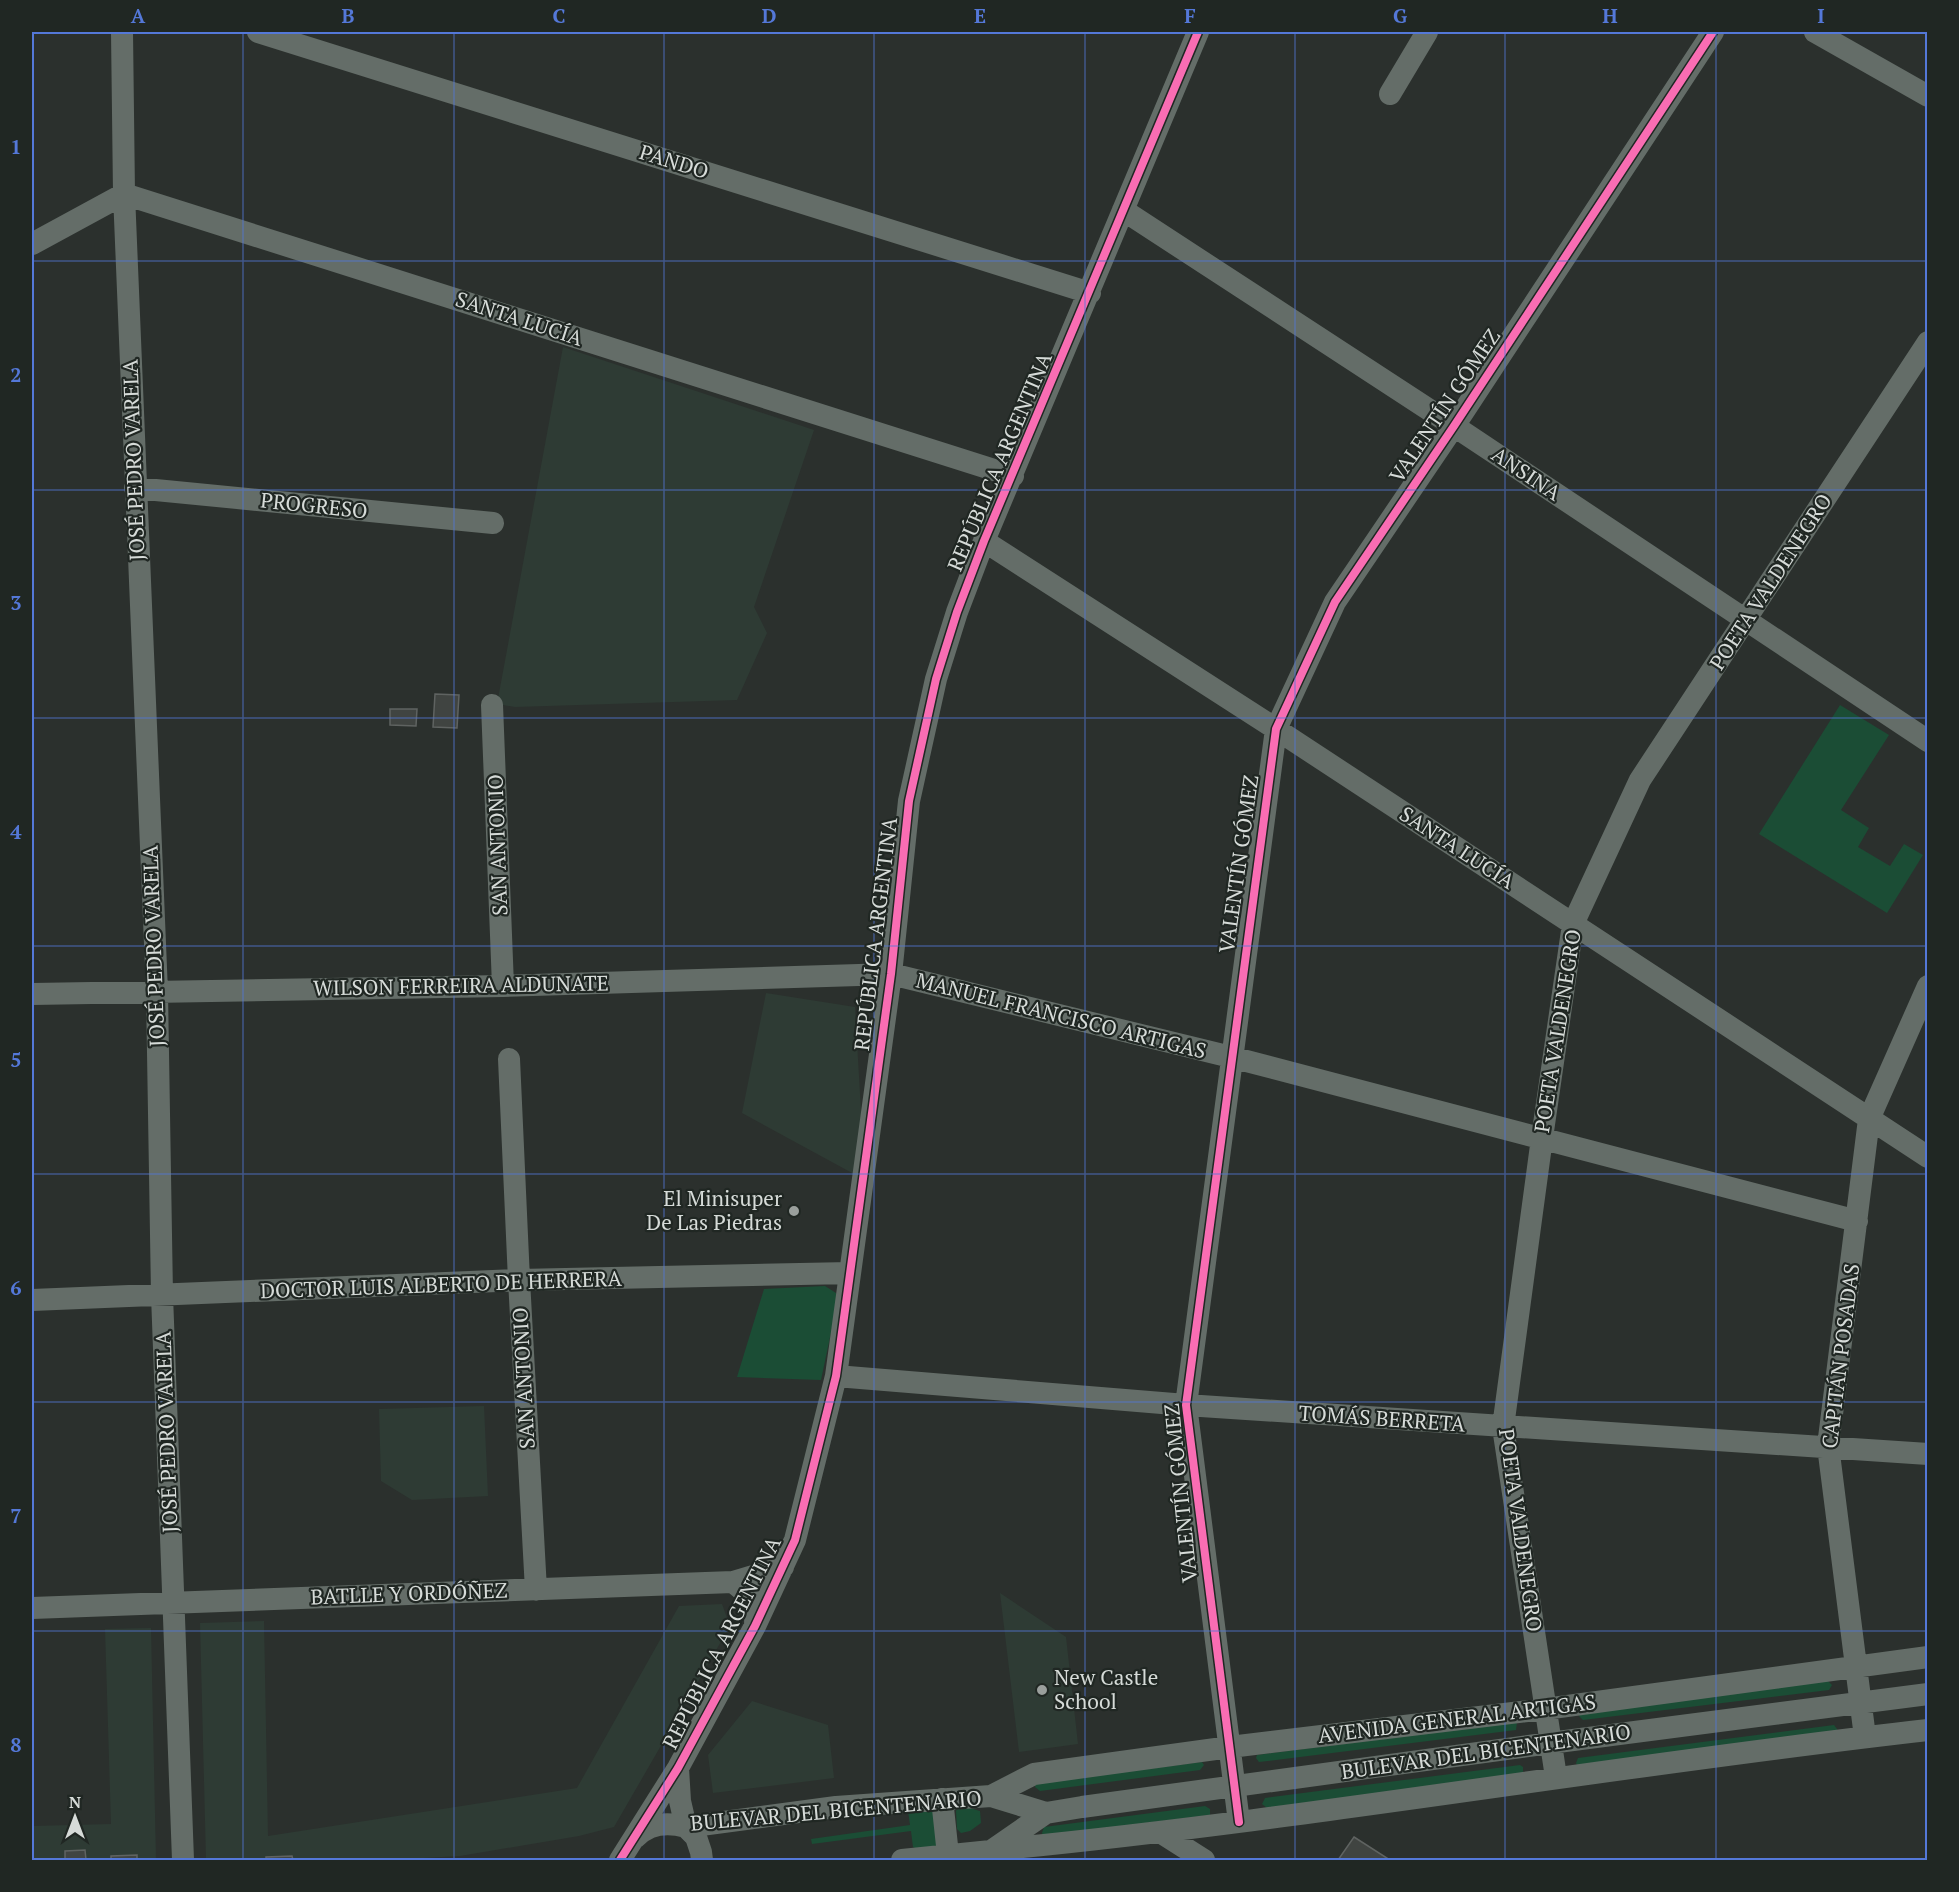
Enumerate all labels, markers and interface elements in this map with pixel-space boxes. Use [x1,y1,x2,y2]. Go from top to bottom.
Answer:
text: A [131,2,146,29]
text: B [342,2,355,29]
text: C [552,2,566,29]
text: D [762,2,776,29]
text: E [974,2,986,29]
text: F [1184,2,1196,29]
text: G [1393,2,1407,29]
text: H [1602,2,1618,29]
text: I [1817,2,1825,29]
text: 1 [10,133,22,160]
street label: PANDO [636,137,712,185]
street label: SANTA LUCÍA [452,284,587,352]
street label: VALENTÍN GÓMEZ [1382,323,1506,488]
street label: REPÚBLICA ARGENTINA [940,347,1058,575]
street label: JOSÉ PEDRO VARELA [115,358,151,561]
text: 2 [10,361,22,388]
street label: ANSINA [1486,440,1567,507]
street label: PROGRESO [259,485,369,525]
street label: POETA VALDENEGRO [1703,488,1838,675]
text: 3 [10,589,22,616]
street label: VALENTÍN GÓMEZ [1212,773,1264,955]
street label: SAN ANTONIO [481,774,513,916]
street label: SANTA LUCÍA [1394,799,1521,895]
street label: REPÚBLICA ARGENTINA [847,815,903,1052]
text: 4 [10,818,22,845]
street label: JOSÉ PEDRO VARELA [135,844,171,1047]
street label: POETA VALDENEGRO [1527,927,1587,1134]
street label: MANUEL FRANCISCO ARTIGAS [913,965,1209,1065]
street label: WILSON FERREIRA ALDUNATE [313,968,609,1002]
text: 5 [10,1046,22,1073]
place label: El Minisuper De Las Piedras [646,1184,782,1236]
marker: El Minisuper De Las Piedras [787,1204,801,1218]
street label: CAPITÁN POSADAS [1815,1262,1865,1450]
street label: DOCTOR LUIS ALBERTO DE HERRERA [260,1264,623,1304]
text: 6 [10,1274,22,1301]
street label: SAN ANTONIO [505,1307,541,1450]
street label: JOSÉ PEDRO VARELA [148,1330,184,1533]
street label: TOMÁS BERRETA [1298,1398,1467,1438]
street label: VALENTÍN GÓMEZ [1157,1402,1203,1584]
street label: POETA VALDENEGRO [1493,1426,1549,1633]
text: 7 [10,1502,22,1529]
street label: REPÚBLICA ARGENTINA [655,1531,787,1754]
street label: BATLLE Y ORDÓÑEZ [310,1576,508,1610]
place label: New Castle School [1054,1663,1158,1715]
marker: New Castle School [1035,1683,1049,1697]
street label: AVENIDA GENERAL ARTIGAS [1316,1687,1597,1749]
street label: BULEVAR DEL BICENTENARIO [1339,1717,1632,1785]
text: 8 [10,1731,22,1758]
street label: BULEVAR DEL BICENTENARIO [689,1783,983,1837]
north arrow [45,1787,105,1847]
text: N [69,1791,81,1813]

